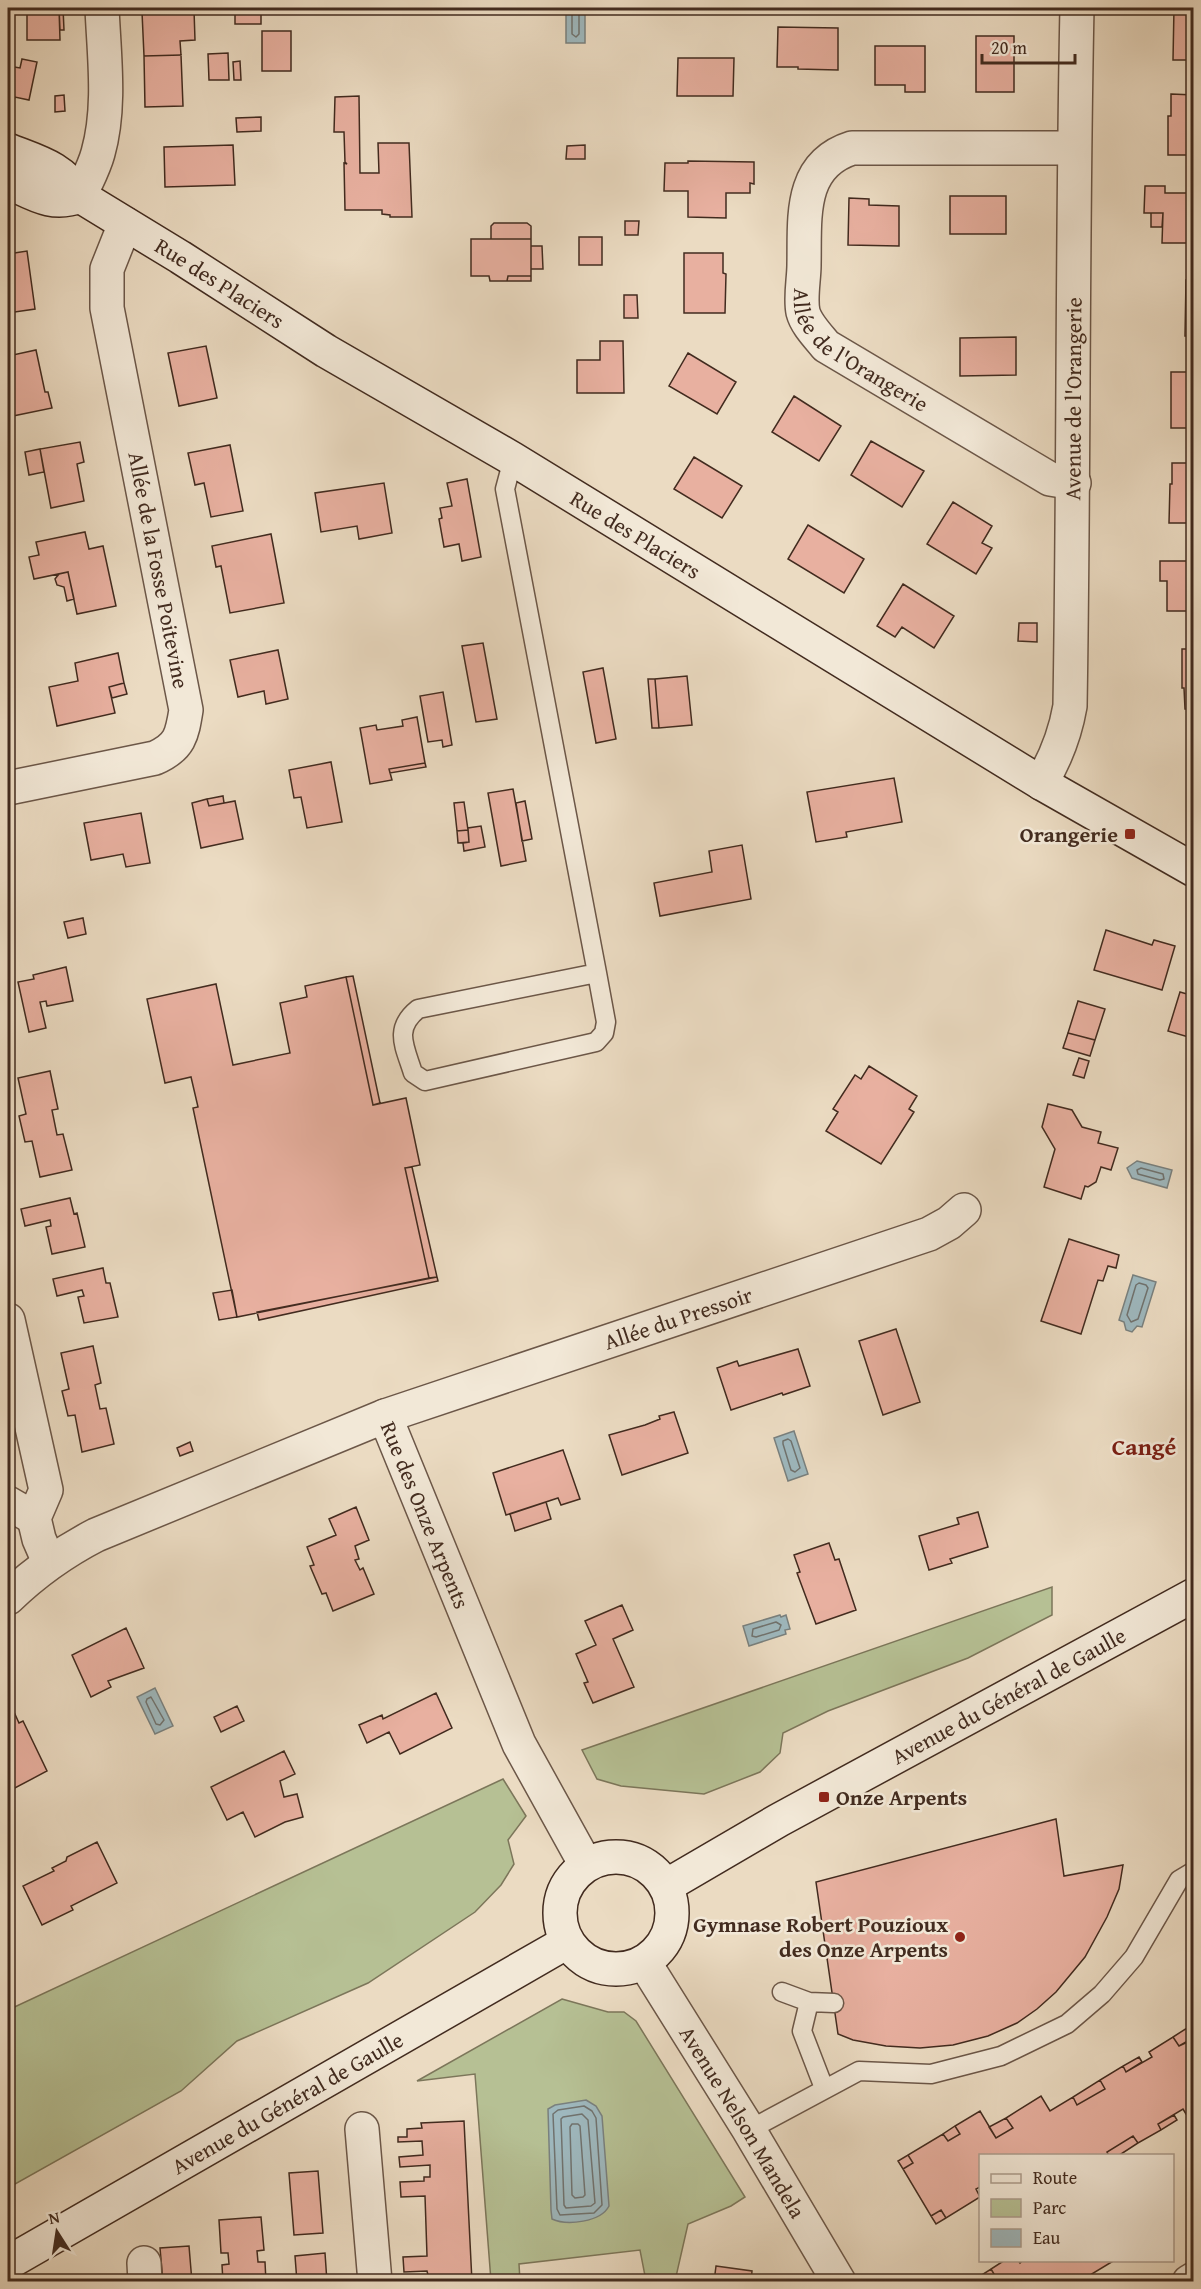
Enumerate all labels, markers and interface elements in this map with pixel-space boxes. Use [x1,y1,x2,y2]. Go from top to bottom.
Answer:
scale bar [982,27,1075,65]
text: 20 m [991,34,1027,61]
street label: Rue des Placiers [149,230,291,336]
street label: Allée de l'Orangerie [786,288,935,419]
street label: Avenue de l'Orangerie [1056,297,1089,500]
street label: Allée de la Fosse Poitevine [120,449,198,691]
street label: Rue des Placiers [564,482,707,587]
place label: Orangerie [1020,818,1118,850]
marker: Orangerie [1123,827,1137,841]
street label: Allée du Pressoir [600,1278,756,1358]
street label: Rue des Onze Arpents [373,1417,478,1613]
district label: Cangé [1112,1429,1176,1464]
street label: Avenue du Général de Gaulle [886,1619,1131,1772]
place label: Onze Arpents [836,1781,967,1813]
marker: Onze Arpents [817,1790,831,1804]
place label: Gymnase Robert Pouzioux des Onze Arpents [693,1908,948,1965]
marker: Gymnase Robert Pouzioux des Onze Arpents [953,1930,967,1944]
street label: Avenue Nelson Mandela [672,2020,814,2225]
street label: Avenue du Général de Gaulle [166,2023,409,2182]
legend [979,2154,1174,2262]
text: Route [1033,2164,1077,2191]
text: Parc [1033,2194,1066,2221]
north arrow [27,2202,87,2262]
text: N [46,2204,62,2230]
text: Eau [1033,2224,1061,2251]

